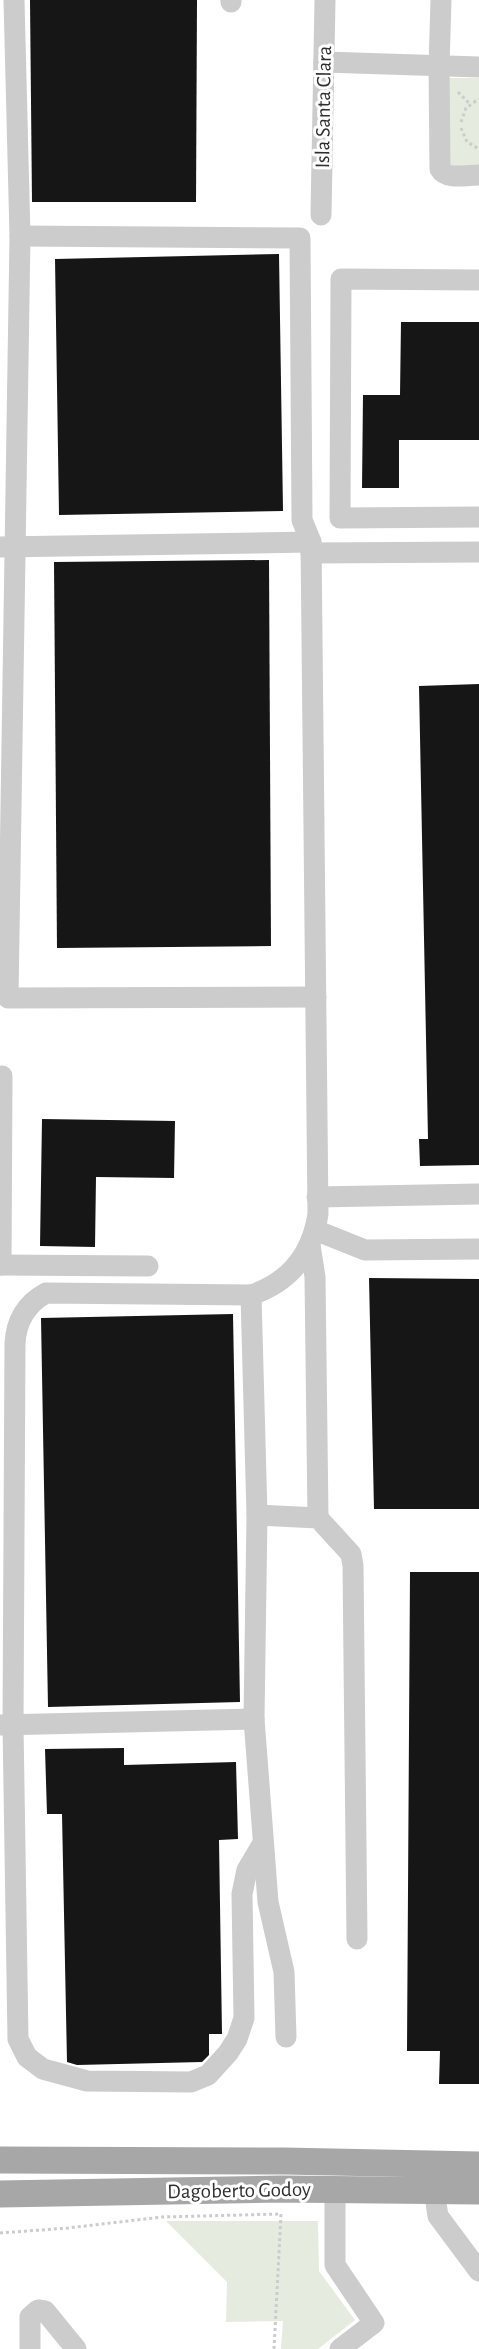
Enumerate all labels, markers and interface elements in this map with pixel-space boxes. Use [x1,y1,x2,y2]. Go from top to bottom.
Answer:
street label: Isla Santa Clara [312,45,335,169]
street label: Dagoberto Godoy [167,2179,311,2202]

